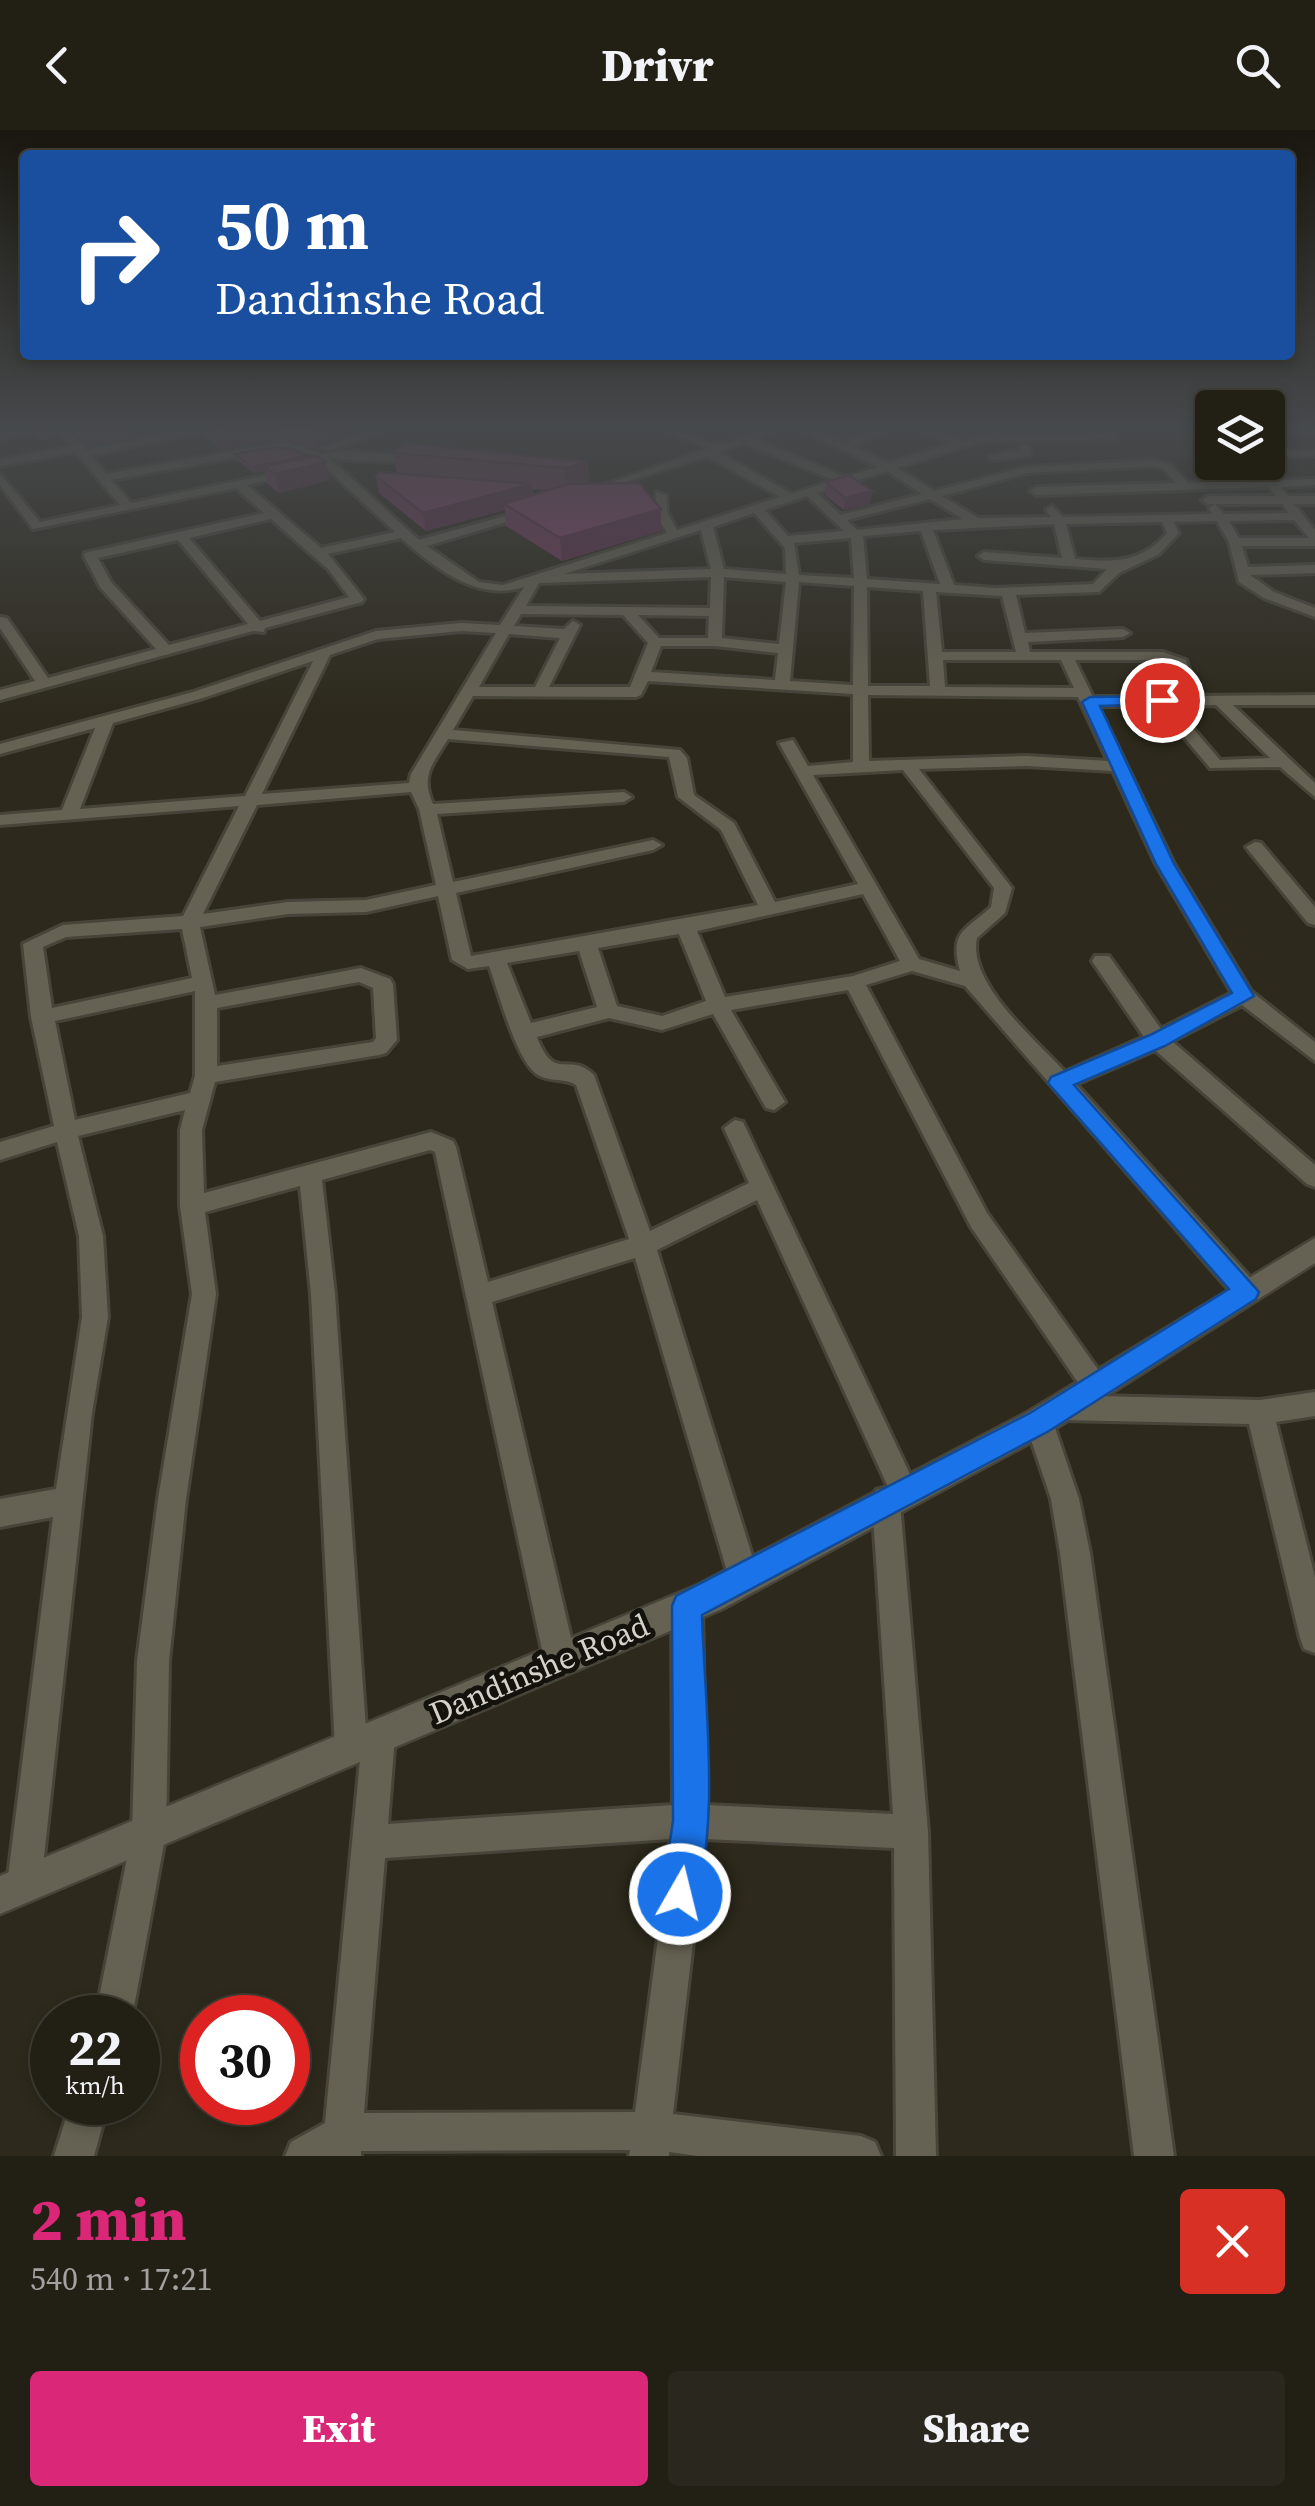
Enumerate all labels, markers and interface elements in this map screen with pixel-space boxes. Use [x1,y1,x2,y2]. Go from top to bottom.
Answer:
text: Drivr [601,34,714,96]
icon: back [30,38,85,93]
icon: search [1230,38,1285,93]
text: 50 m [215,176,369,272]
icon: right [50,190,180,320]
text: Dandinshe Road [215,267,545,329]
map controls [1195,390,1285,480]
button: layers [1195,390,1285,480]
pin [1120,658,1205,743]
icon: arrive [1135,673,1190,728]
street label: Dandinshe Road [423,1603,655,1735]
position arrow [628,1842,732,1946]
speed limit sign: 30 [180,1995,310,2125]
text: 22 [68,2013,122,2082]
text: km/h [65,2068,125,2102]
text: 2 min [30,2178,186,2260]
button: close [1180,2189,1285,2294]
text: 540 m · 17:21 [30,2257,212,2301]
button: Exit [30,2371,648,2486]
button: Share [668,2371,1285,2486]

